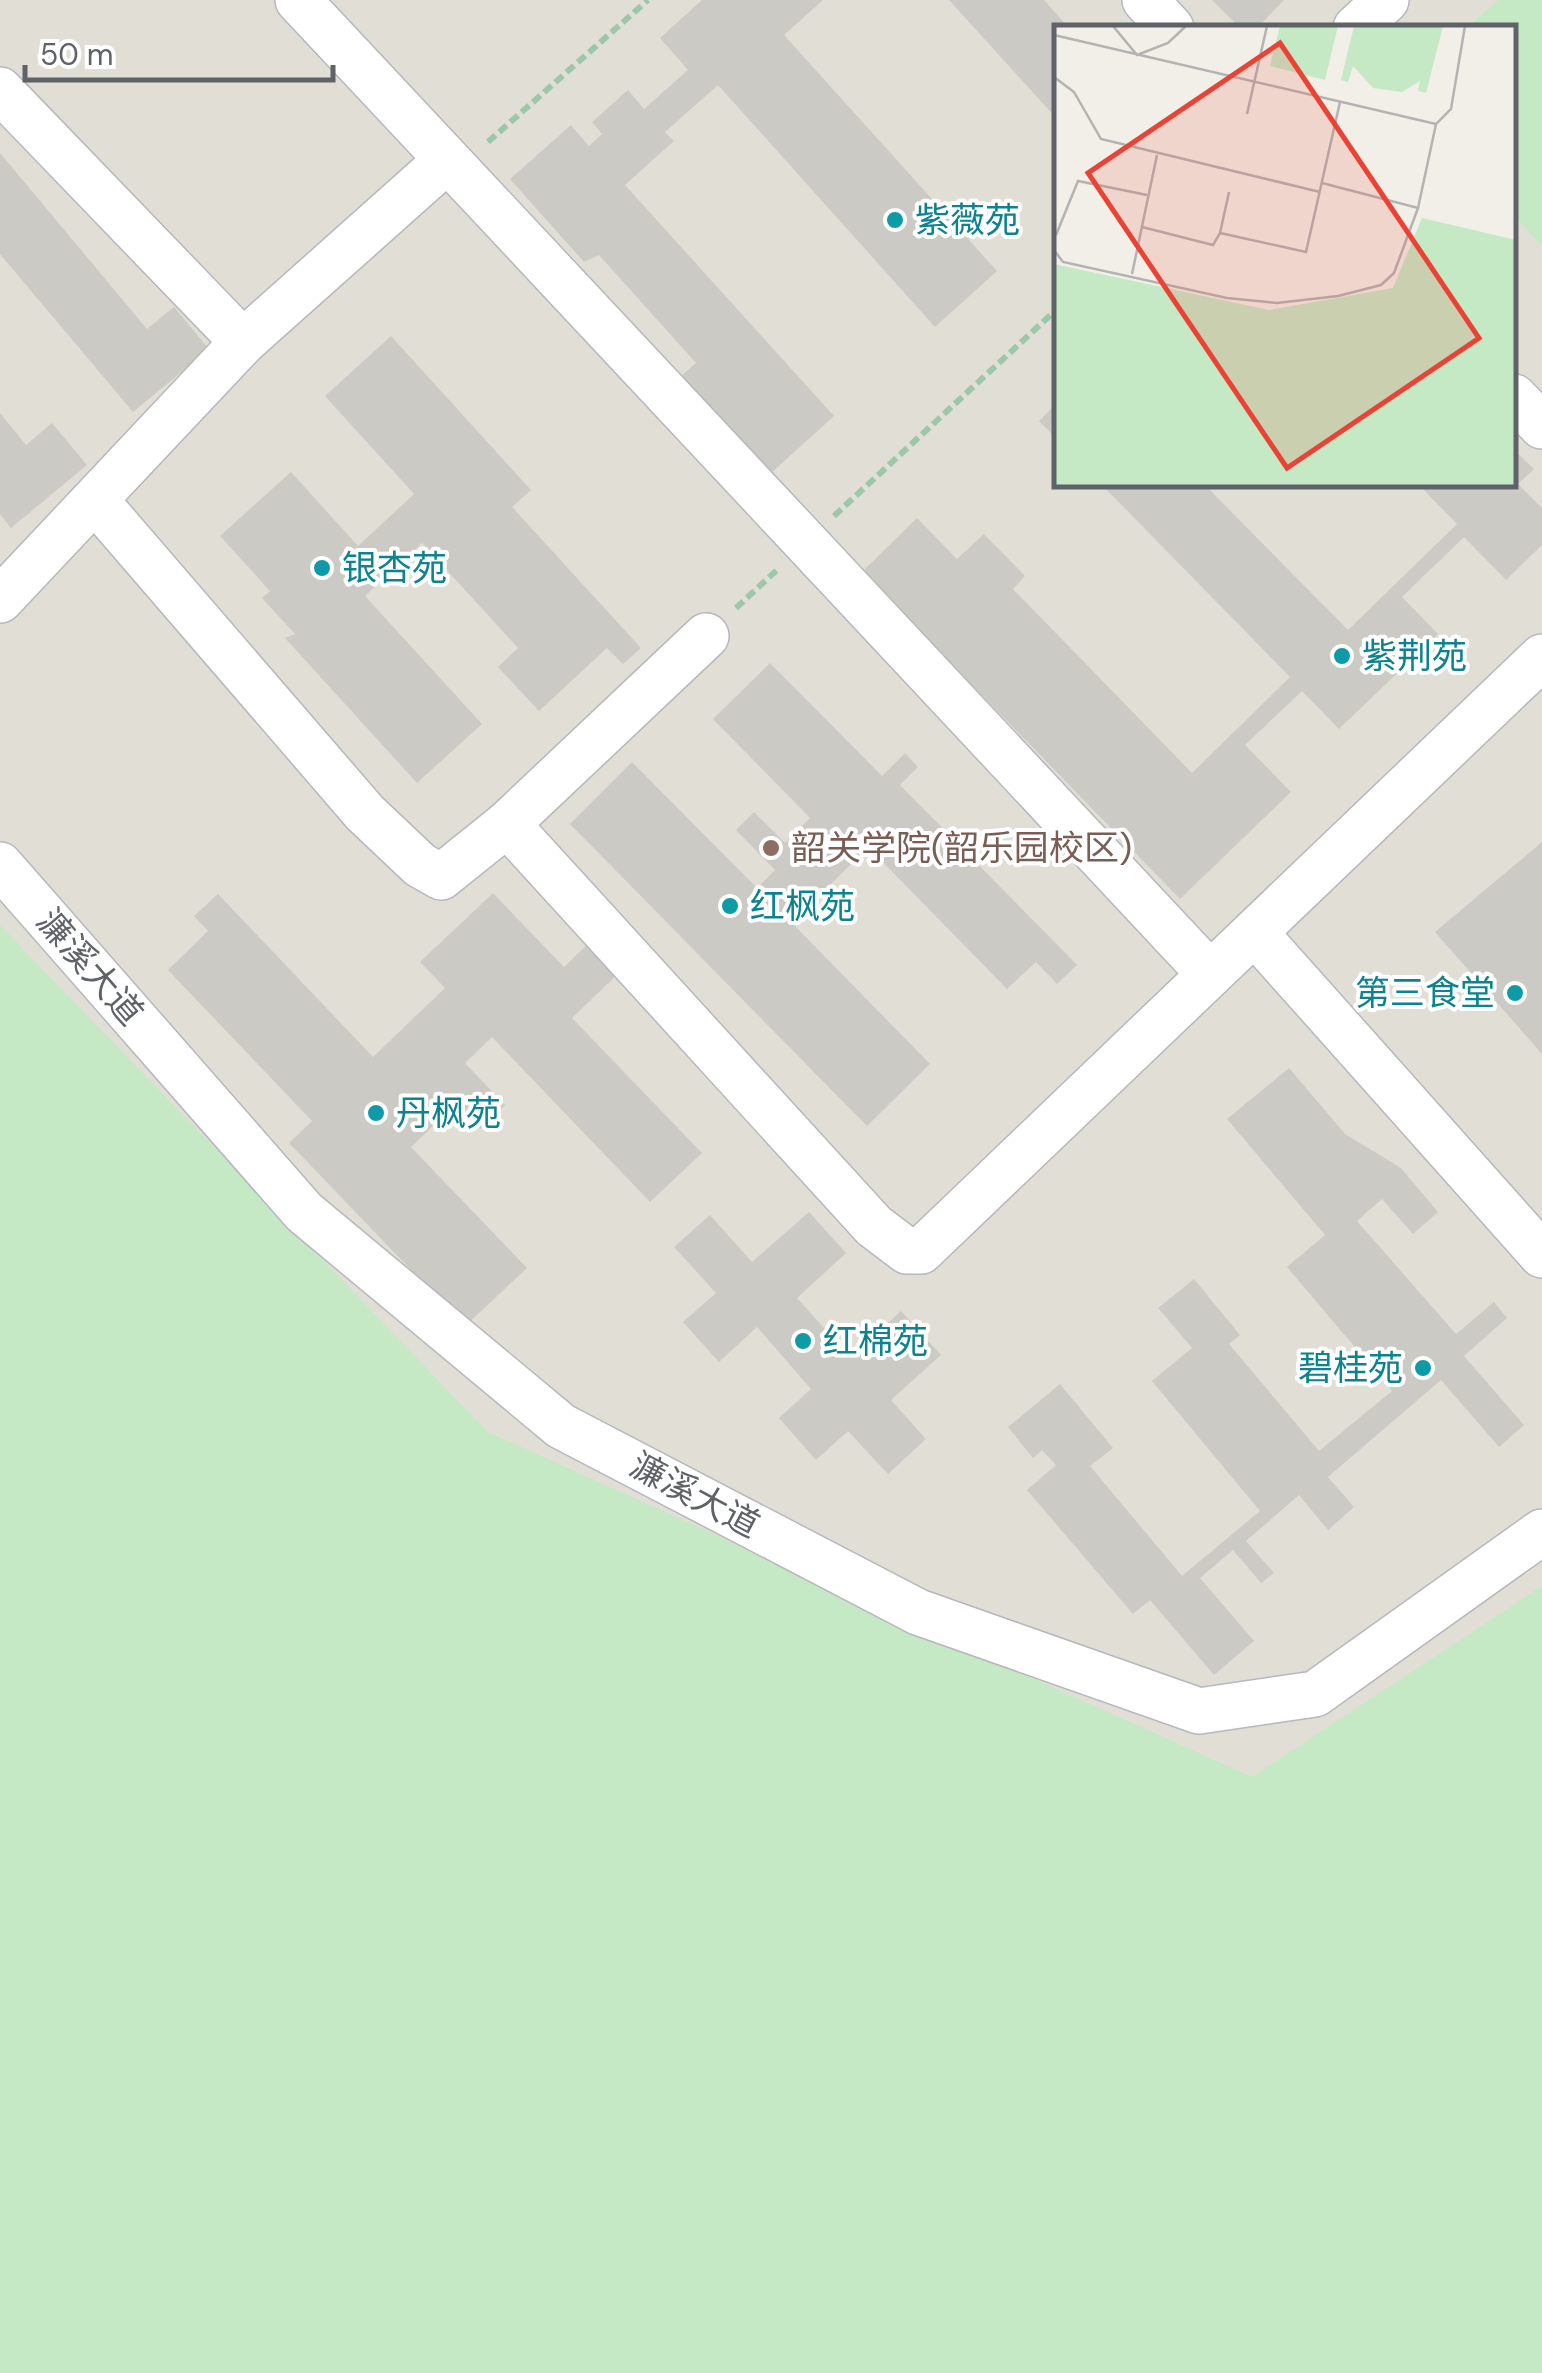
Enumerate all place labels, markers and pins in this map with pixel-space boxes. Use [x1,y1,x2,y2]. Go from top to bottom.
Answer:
place label: 紫薇苑 [915,197,1020,243]
marker: 紫薇苑 [884,209,906,231]
place label: 银杏苑 [342,545,447,591]
marker: 银杏苑 [311,557,333,579]
place label: 紫荆苑 [1362,633,1467,679]
marker: 紫荆苑 [1331,645,1353,667]
place label: 韶关学院(韶乐园校区) [791,825,1132,871]
marker: 韶关学院(韶乐园校区) [760,837,782,859]
place label: 红枫苑 [750,883,855,929]
marker: 红枫苑 [719,895,741,917]
place label: 第三食堂 [1355,970,1495,1016]
marker: 第三食堂 [1504,982,1526,1004]
place label: 丹枫苑 [396,1090,501,1136]
marker: 丹枫苑 [365,1102,387,1124]
place label: 红棉苑 [823,1318,928,1364]
marker: 红棉苑 [792,1330,814,1352]
place label: 碧桂苑 [1298,1345,1403,1391]
marker: 碧桂苑 [1412,1357,1434,1379]

